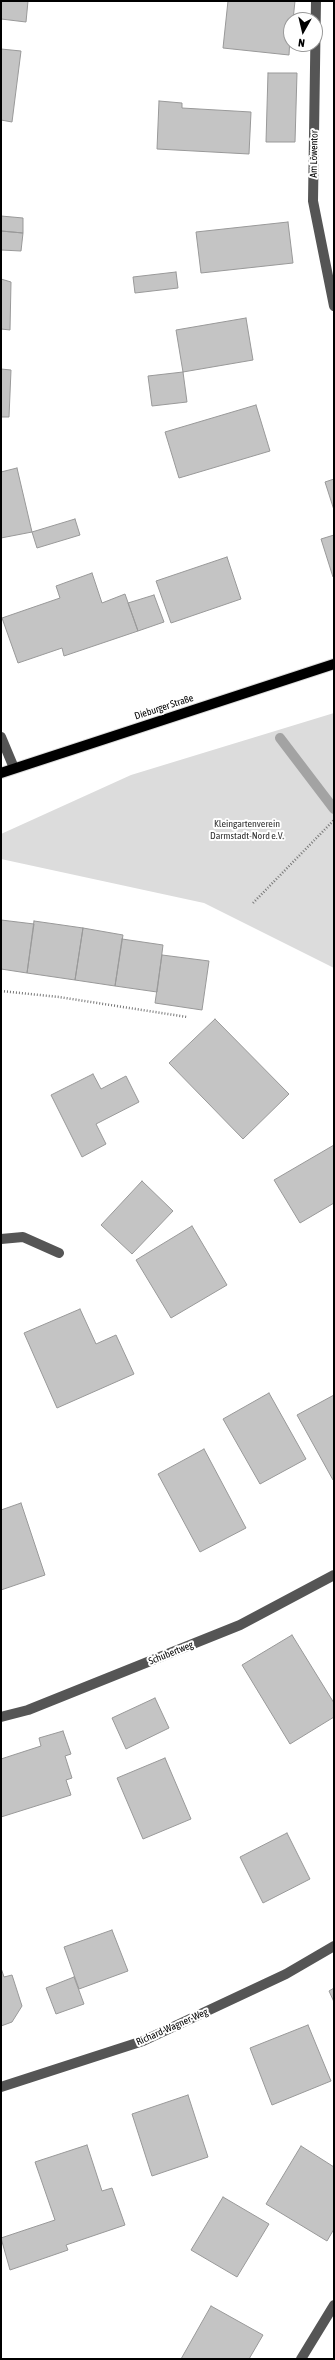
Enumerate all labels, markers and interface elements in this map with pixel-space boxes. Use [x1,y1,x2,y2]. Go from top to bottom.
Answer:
north arrow [283,12,323,52]
text: N [297,36,306,49]
street label: Am Löwentor [308,130,320,178]
street label: Dieburger Straße [133,692,195,722]
park label: Kleingartenverein Darmstadt-Nord e.V. [210,818,284,842]
street label: Schubertweg [147,1639,195,1667]
street label: Richard-Wagner-Weg [134,2006,210,2048]

